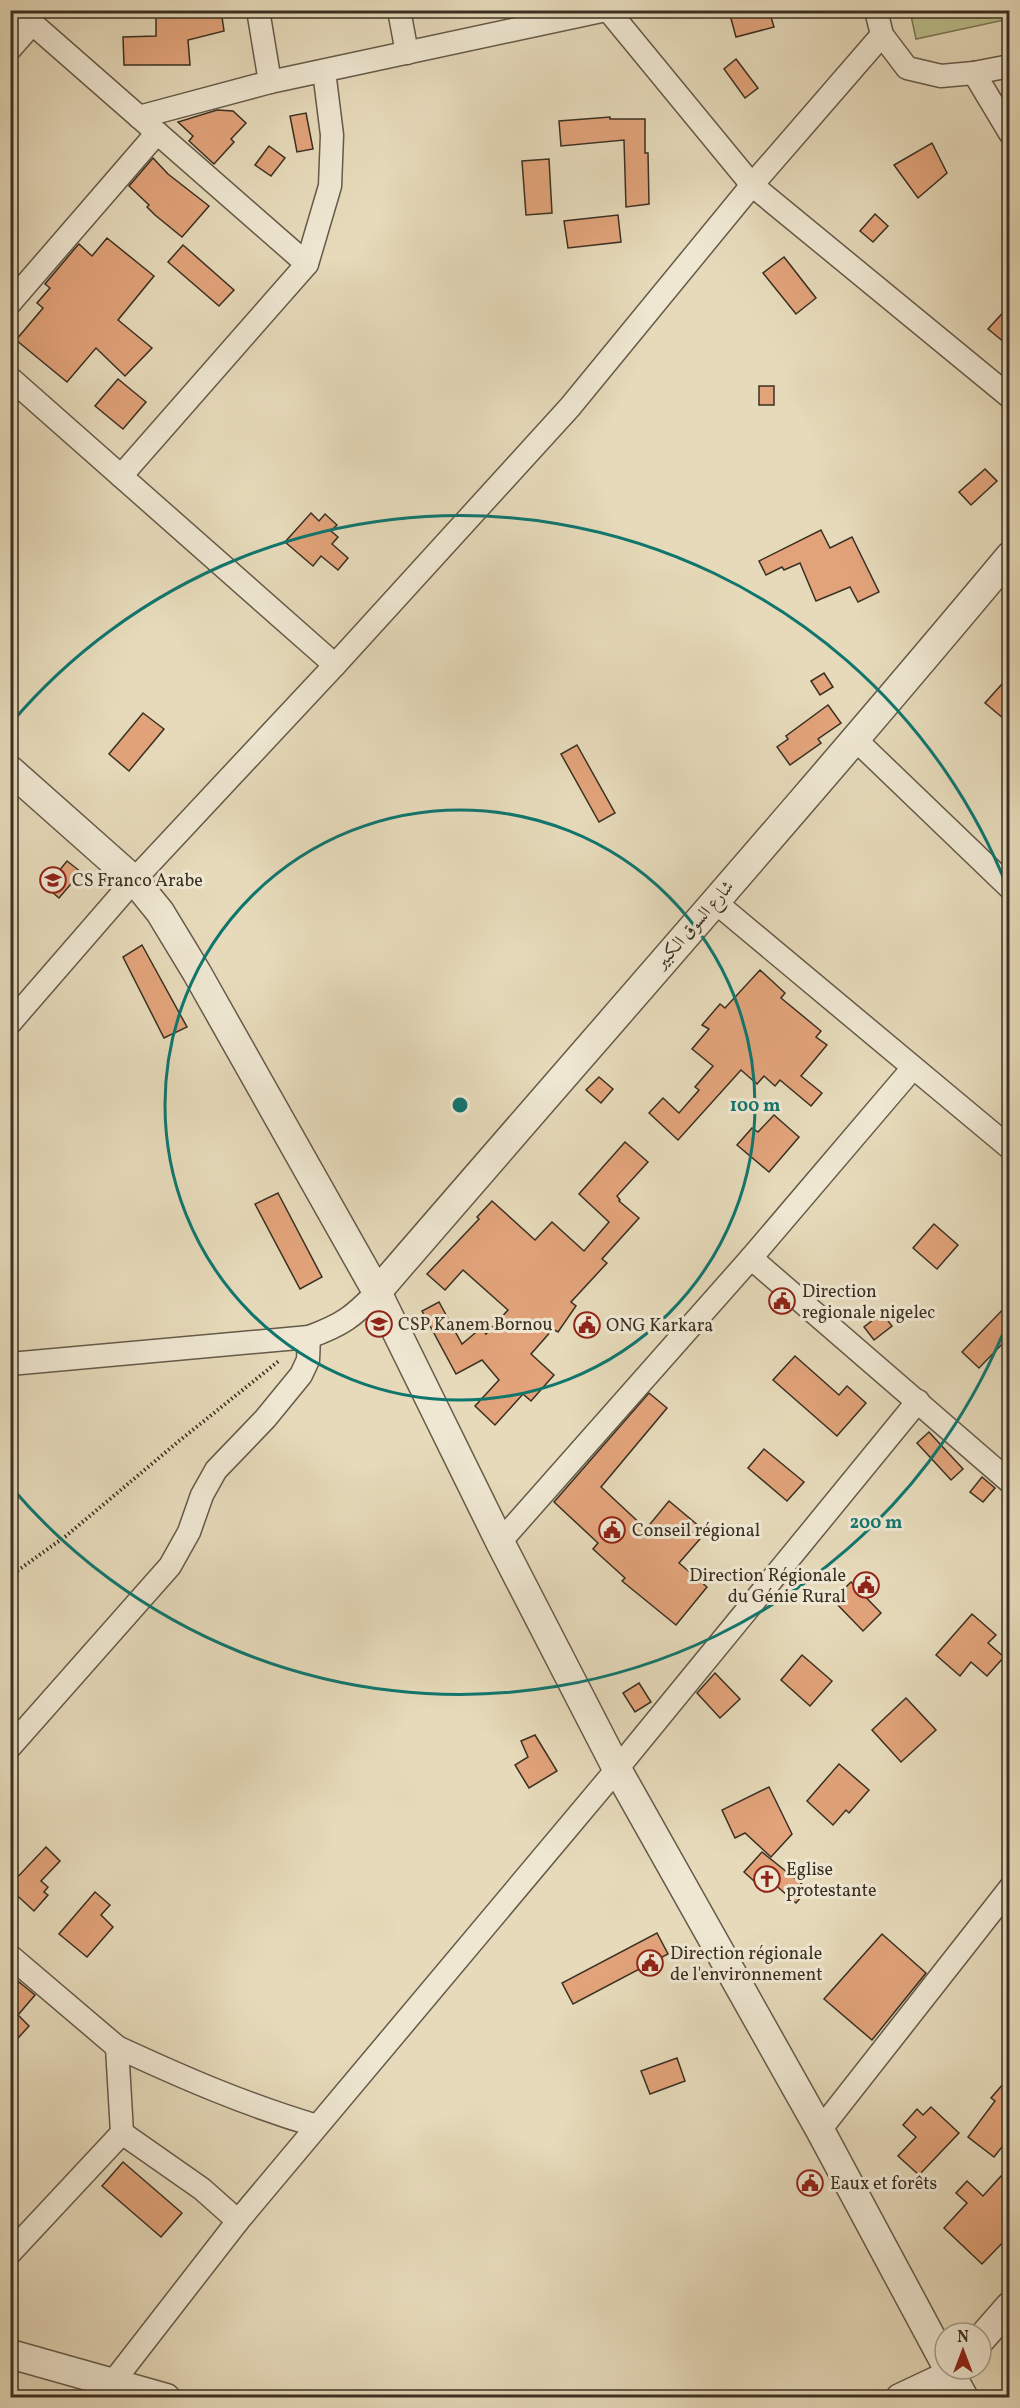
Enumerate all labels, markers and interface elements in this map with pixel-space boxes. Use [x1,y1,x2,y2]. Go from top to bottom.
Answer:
school or university icon: CS Franco Arabe [38,865,68,895]
place label: CS Franco Arabe [72,869,203,894]
street label: شارع السوق الكبير [648,875,741,977]
text: 100 m [730,1094,780,1119]
centre of rings [450,1095,470,1115]
place label: Direction regionale nigelec [802,1280,935,1326]
public building icon: Direction regionale nigelec [767,1286,797,1316]
school or university icon: CSP Kanem Bornou [364,1309,394,1339]
public building icon: ONG Karkara [572,1310,602,1340]
place label: CSP Kanem Bornou [398,1313,553,1338]
place label: ONG Karkara [606,1314,713,1339]
text: 200 m [850,1511,902,1536]
public building icon: Conseil régional [597,1515,627,1545]
place label: Conseil régional [632,1519,760,1544]
place label: Direction Régionale du Génie Rural [689,1564,846,1610]
public building icon: Direction Régionale du Génie Rural [851,1570,881,1600]
place label: Eglise protestante [786,1858,877,1904]
church icon: Eglise protestante [752,1864,782,1894]
place label: Direction régionale de l'environnement [670,1942,823,1988]
public building icon: Direction régionale de l'environnement [635,1948,665,1978]
public building icon: Eaux et forêts [795,2168,825,2198]
place label: Eaux et forêts [830,2172,937,2197]
north arrow [933,2321,993,2381]
text: N [957,2327,969,2349]

